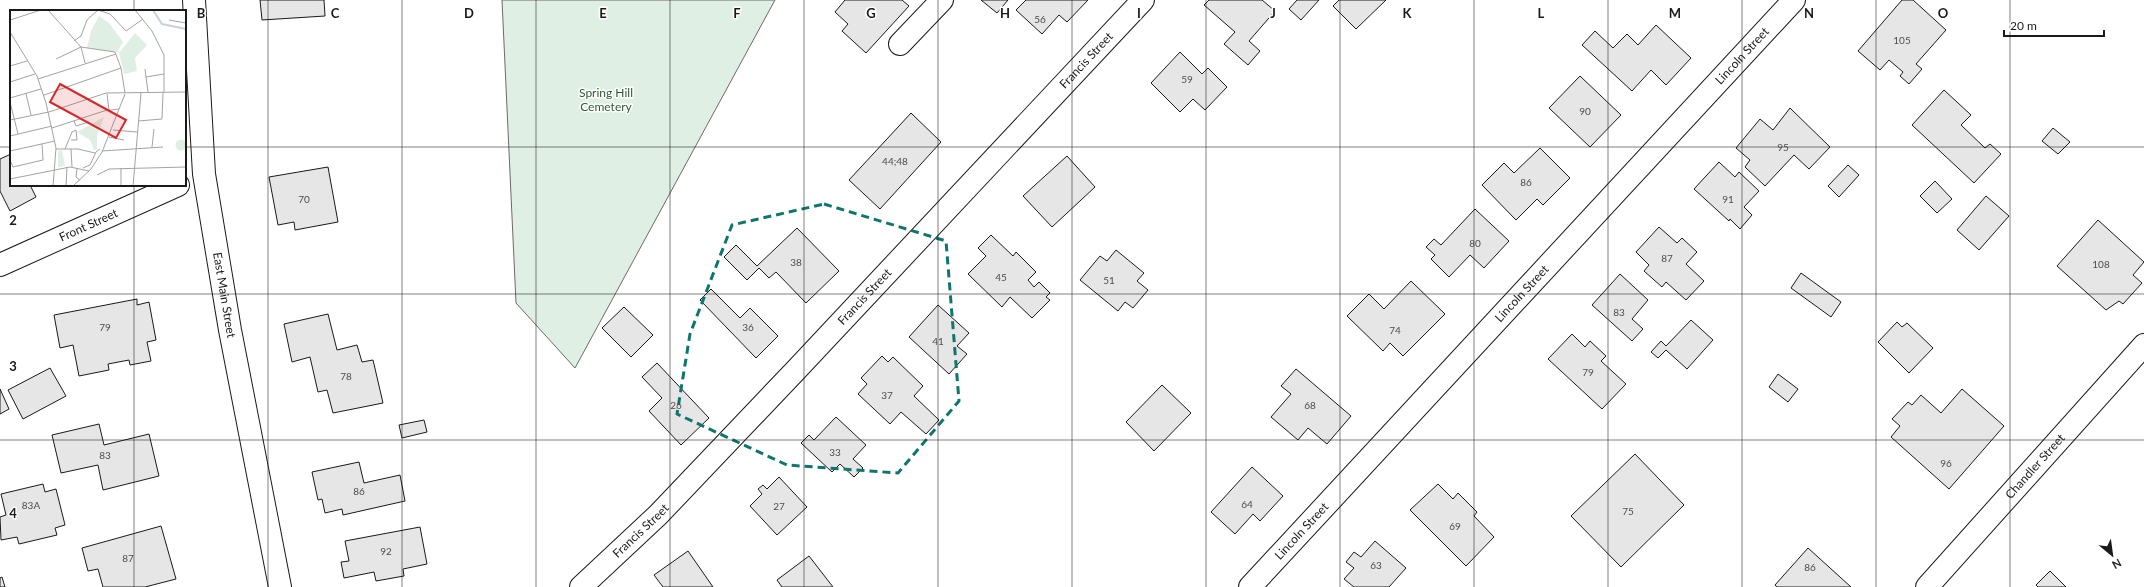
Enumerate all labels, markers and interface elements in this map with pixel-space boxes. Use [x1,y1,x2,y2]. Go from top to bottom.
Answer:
text: B [197,5,206,21]
text: C [331,5,340,21]
text: D [464,5,474,21]
text: E [599,5,607,21]
text: F [733,5,741,21]
text: G [866,5,876,21]
text: H [1000,5,1010,21]
text: I [1137,5,1141,21]
text: J [1270,5,1276,21]
text: K [1403,5,1413,21]
text: L [1538,5,1545,21]
text: M [1669,5,1681,21]
text: N [1804,5,1814,21]
text: O [1938,5,1949,21]
inset map [10,10,186,186]
scale bar [2004,12,2104,38]
house number: 56 [1034,13,1046,25]
text: 20 m [2010,18,2037,33]
street label: Lincoln Street [1712,23,1772,87]
street label: Francis Street [1056,28,1116,91]
house number: 105 [1893,34,1911,46]
house number: 59 [1181,73,1193,85]
park label: Spring Hill Cemetery [579,85,633,114]
house number: 90 [1579,105,1591,117]
house number: 95 [1777,141,1789,153]
house number: 44;48 [882,155,908,167]
house number: 86 [1520,176,1532,188]
house number: 70 [298,193,310,205]
house number: 91 [1722,193,1734,205]
street label: Front Street [57,205,121,245]
text: 2 [9,212,17,228]
house number: 80 [1469,237,1481,249]
street label: East Main Street [210,251,239,340]
house number: 87 [1661,252,1673,264]
house number: 38 [790,256,802,268]
house number: 108 [2092,258,2110,270]
street label: Lincoln Street [1491,261,1552,325]
street label: Francis Street [834,265,895,328]
house number: 45 [995,271,1007,283]
house number: 51 [1103,274,1115,286]
house number: 83 [1613,306,1625,318]
house number: 79 [99,321,111,333]
house number: 36 [742,321,754,333]
house number: 74 [1389,324,1401,336]
house number: 41 [932,335,944,347]
text: 3 [9,358,17,374]
house number: 79 [1582,366,1594,378]
house number: 78 [340,370,352,382]
house number: 37 [881,389,893,401]
house number: 26 [670,399,682,411]
house number: 68 [1304,399,1316,411]
street label: Chandler Street [2002,430,2068,502]
house number: 33 [829,446,841,458]
house number: 83 [99,449,111,461]
house number: 96 [1940,457,1952,469]
house number: 86 [353,485,365,497]
house number: 64 [1241,498,1253,510]
house number: 83A [22,499,40,511]
street label: Lincoln Street [1271,499,1332,563]
street label: Francis Street [609,500,672,561]
house number: 27 [773,500,785,512]
text: 4 [9,505,17,521]
house number: 75 [1622,505,1634,517]
house number: 69 [1449,520,1461,532]
north arrow [2092,535,2132,575]
house number: 92 [380,545,392,557]
house number: 87 [122,552,134,564]
text: N [2110,556,2124,572]
house number: 63 [1370,559,1382,571]
house number: 86 [1804,561,1816,573]

